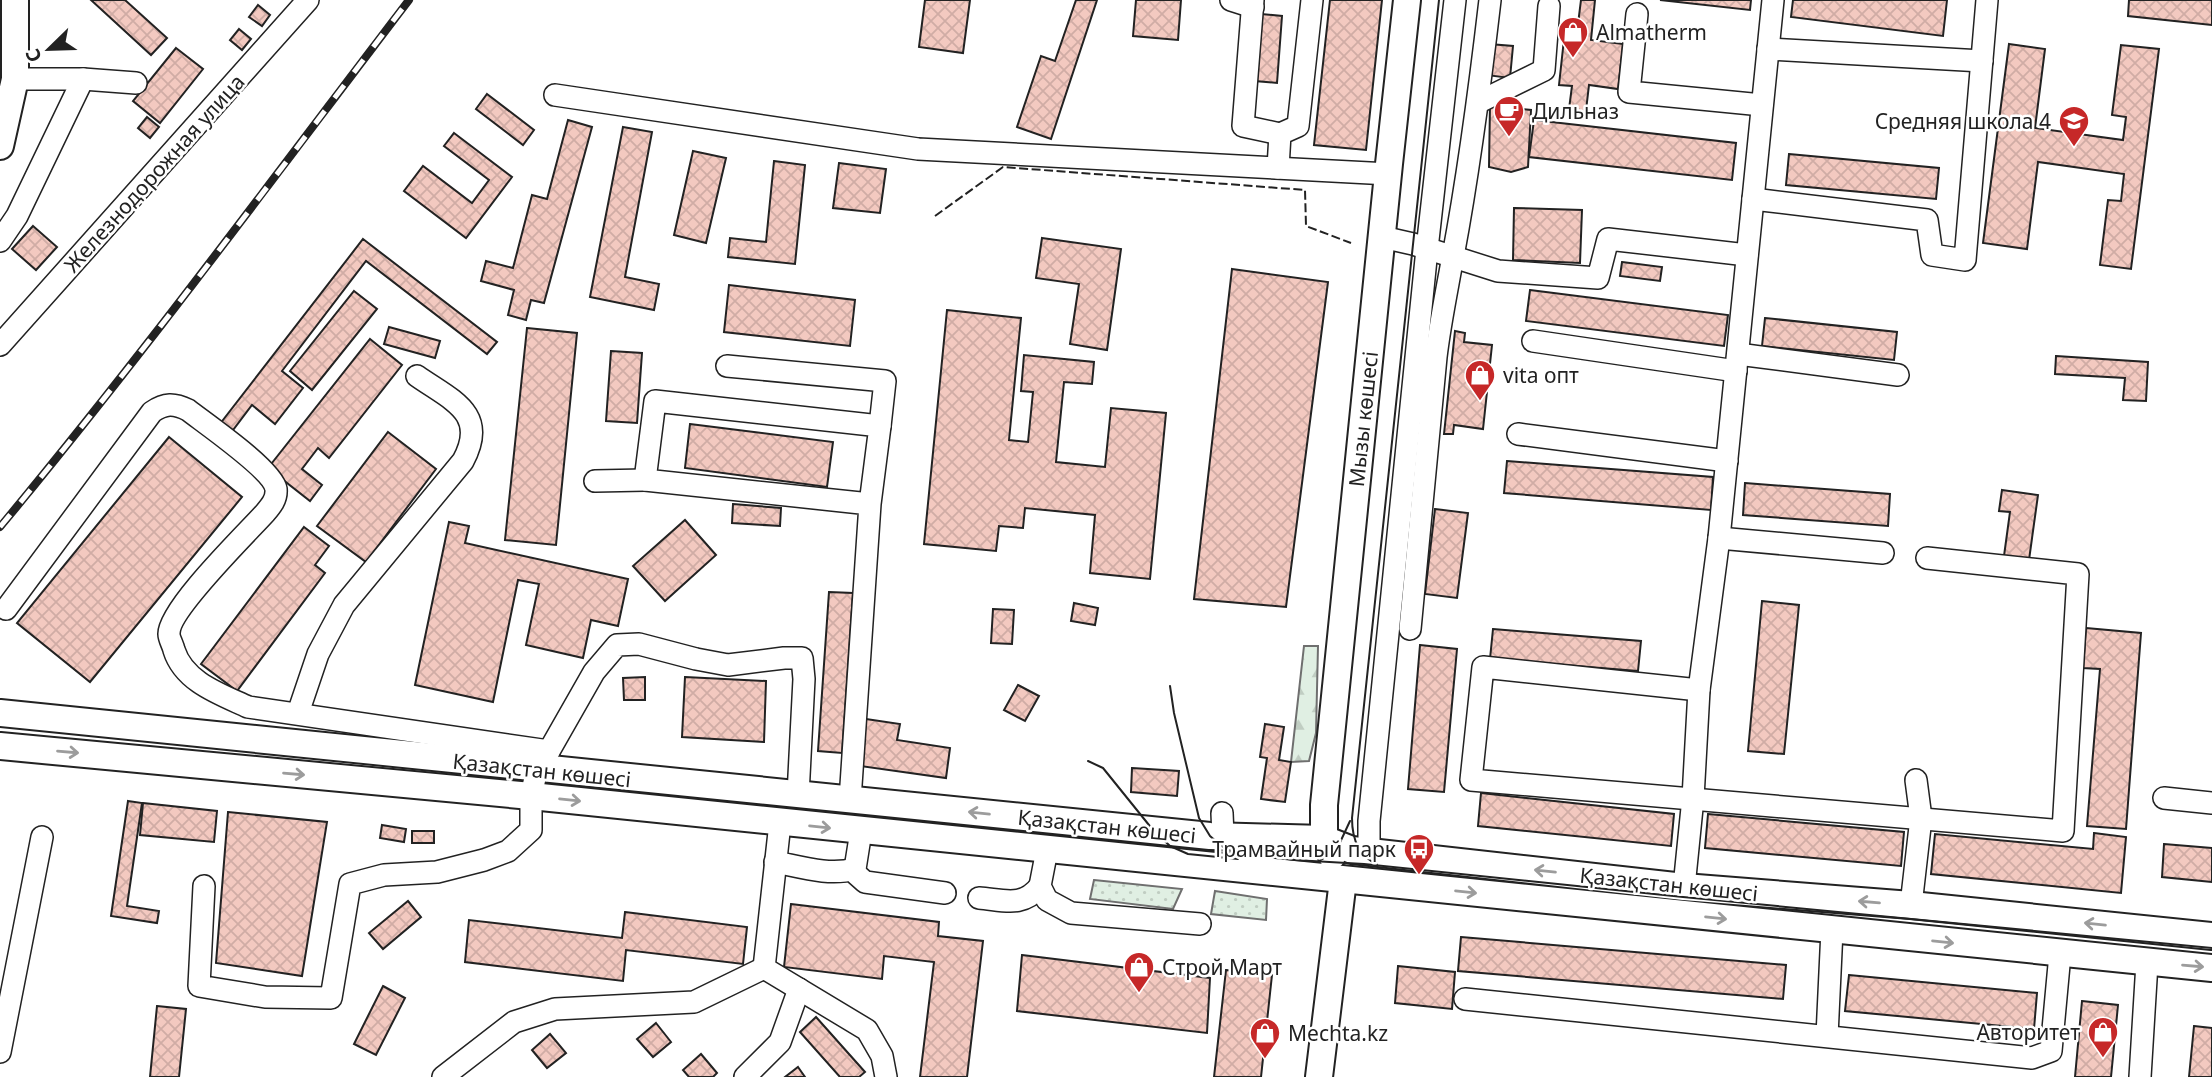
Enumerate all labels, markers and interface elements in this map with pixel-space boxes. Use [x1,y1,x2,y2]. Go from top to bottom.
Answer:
north arrow [14,14,84,84]
shop icon: Almatherm [1556,15,1590,59]
place label: Almatherm [1596,18,1707,46]
text: С [19,45,48,66]
street label: Железнодорожная улица [58,68,250,278]
cafe icon: Дильназ [1492,94,1526,138]
place label: Дильназ [1532,97,1619,125]
school or university icon: Средняя школа 4 [2057,104,2091,148]
place label: Средняя школа 4 [1875,107,2051,135]
street label: Мызы көшесі [1342,350,1384,488]
shop icon: vita опт [1463,358,1497,402]
place label: vita опт [1503,361,1579,389]
one-way arrow [56,746,79,759]
street label: Қазақстан көшесі [451,747,633,793]
one-way arrow [283,768,305,781]
one-way arrow [558,794,580,807]
street label: Қазақстан көшесі [1016,803,1198,849]
one-way arrow [968,806,990,819]
one-way arrow [808,820,831,833]
bus stop icon: Трамвайный парк [1402,832,1436,876]
place label: Трамвайный парк [1212,835,1396,863]
street label: Қазақстан көшесі [1578,861,1760,907]
one-way arrow [1534,864,1557,877]
one-way arrow [1454,886,1476,899]
one-way arrow [1858,895,1881,908]
one-way arrow [1704,912,1727,925]
one-way arrow [2085,917,2107,930]
one-way arrow [1931,935,1953,948]
shop icon: Строй Март [1122,950,1156,994]
place label: Строй Март [1162,953,1282,981]
one-way arrow [2181,960,2204,973]
shop icon: Авторитет [2086,1015,2120,1059]
shop icon: Mechta.kz [1248,1016,1282,1060]
place label: Авторитет [1976,1018,2080,1046]
place label: Mechta.kz [1288,1019,1388,1047]

